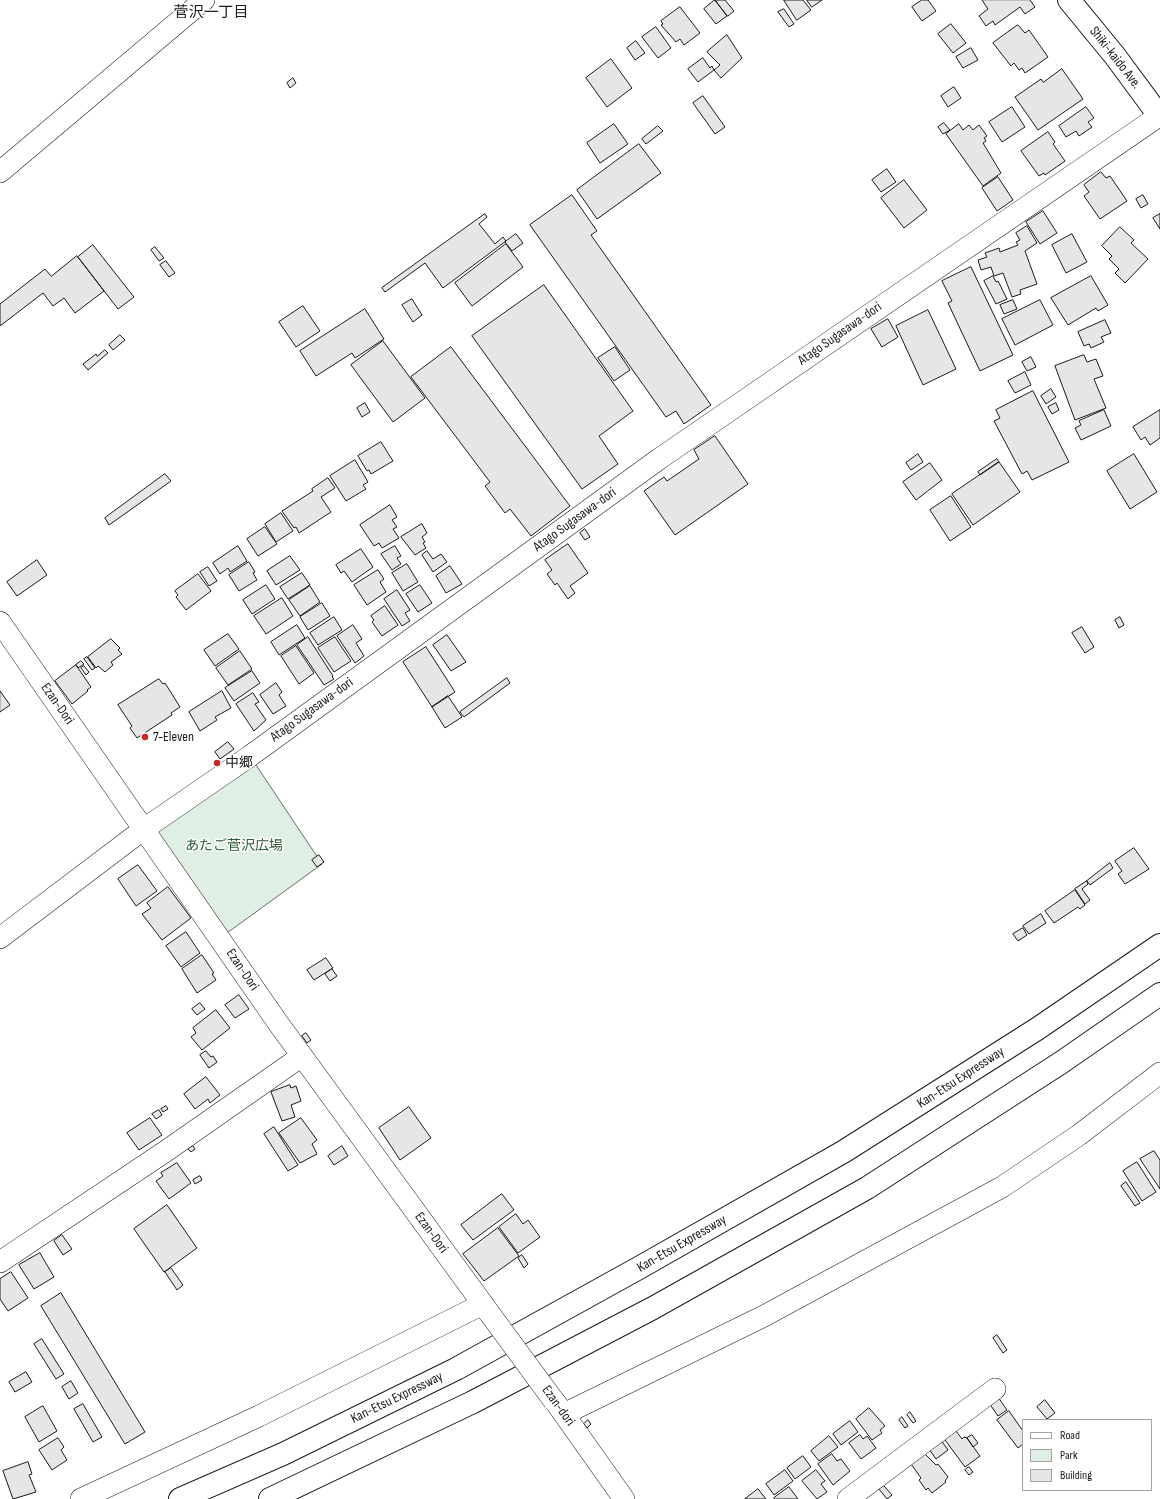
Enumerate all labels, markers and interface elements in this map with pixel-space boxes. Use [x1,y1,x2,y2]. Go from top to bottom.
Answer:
district label: 菅沢一丁目 [174,4,248,22]
street label: Shiki-kaido Ave. [1086,24,1144,92]
street label: Atago Sugasawa-dori [795,299,885,369]
street label: Atago Sugasawa-dori [530,484,620,556]
street label: Atago Sugasawa-dori [267,674,357,746]
street label: Ezan-Dori [37,680,77,728]
place label: 7-Eleven [153,729,194,745]
marker: 7-Eleven [140,732,150,742]
place label: 中郷 [225,755,253,771]
marker: 中郷 [212,758,222,768]
park label: あたご菅沢広場 [185,838,283,854]
street label: Ezan-Dori [222,946,262,994]
street label: Kan-Etsu Expressway [914,1044,1008,1112]
street label: Ezan-Dori [410,1209,452,1257]
street label: Kan-Etsu Expressway [634,1212,730,1276]
street label: Kan-Etsu Expressway [348,1368,446,1428]
street label: Ezan-dori [538,1383,578,1429]
legend [1022,1419,1152,1491]
text: Road [1060,1428,1080,1443]
text: Park [1060,1448,1078,1463]
text: Building [1060,1468,1092,1483]

